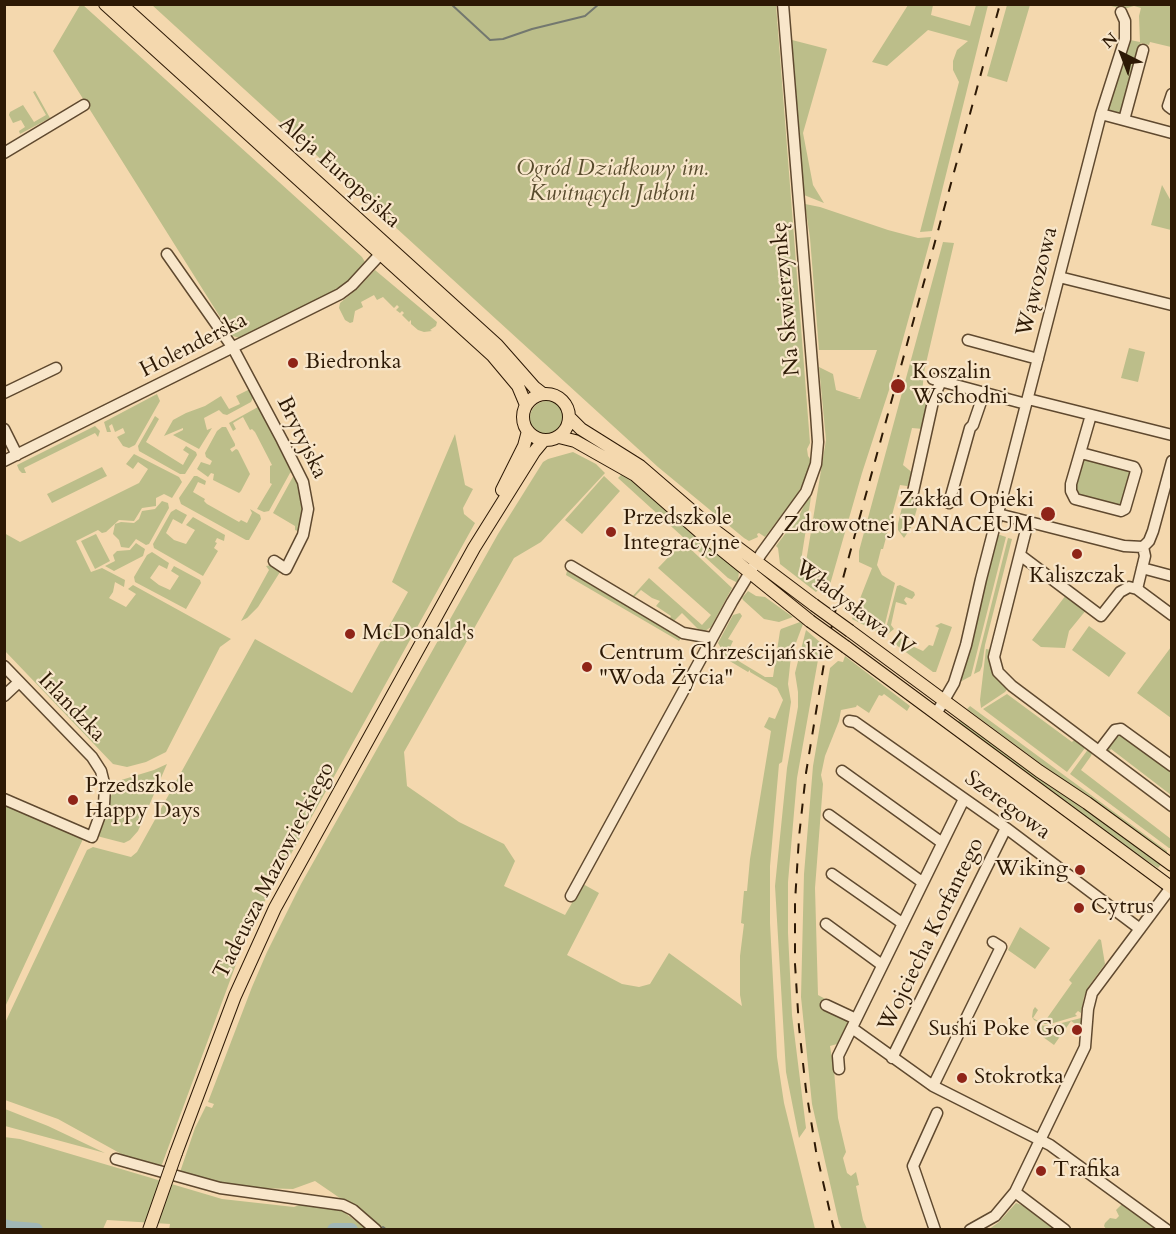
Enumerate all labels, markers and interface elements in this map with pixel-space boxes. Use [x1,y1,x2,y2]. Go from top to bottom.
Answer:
north arrow [1092,24,1152,84]
text: N [1097,28,1122,53]
street label: Aleja Europejska [273,111,405,235]
park label: Ogród Działkowy im. Kwitnących Jabłoni [516,157,708,208]
street label: Na Skwierzynkę [767,221,807,377]
street label: Wąwozowa [1012,224,1064,340]
street label: Holenderska [136,308,252,384]
place label: Biedronka [305,350,402,376]
marker: Biedronka [286,356,300,370]
place label: Koszalin Wschodni [912,360,1008,412]
marker: Koszalin Wschodni [889,377,907,395]
street label: Brytyjska [270,393,332,483]
place label: Zakład Opieki Zdrowotnej PANACEUM [783,488,1034,540]
marker: Zakład Opieki Zdrowotnej PANACEUM [1039,505,1057,523]
place label: Przedszkole Integracyjne [623,506,740,558]
marker: Przedszkole Integracyjne [604,525,618,539]
marker: Kaliszczak [1070,547,1084,561]
street label: Władysława IV [789,555,919,663]
place label: Kaliszczak [1029,564,1125,590]
place label: McDonald's [362,621,474,647]
marker: McDonald's [343,627,357,641]
place label: Centrum Chrześcijańskie "Woda Życia" [599,641,834,692]
marker: Centrum Chrześcijańskie "Woda Życia" [580,660,594,674]
street label: Irlandzka [32,668,110,748]
street label: Tadeusza Mazowieckiego [209,758,341,984]
street label: Szeregowa [959,766,1055,846]
place label: Przedszkole Happy Days [85,774,200,825]
marker: Przedszkole Happy Days [66,793,80,807]
street label: Wojciecha Korfantego [874,834,990,1036]
place label: Wiking [995,857,1068,883]
marker: Wiking [1073,863,1087,877]
place label: Cytrus [1091,895,1154,921]
marker: Cytrus [1072,901,1086,915]
place label: Sushi Poke Go [928,1017,1065,1043]
marker: Sushi Poke Go [1070,1023,1084,1037]
place label: Stokrotka [974,1065,1064,1091]
marker: Stokrotka [955,1071,969,1085]
place label: Trafika [1053,1158,1120,1184]
marker: Trafika [1034,1164,1048,1178]

